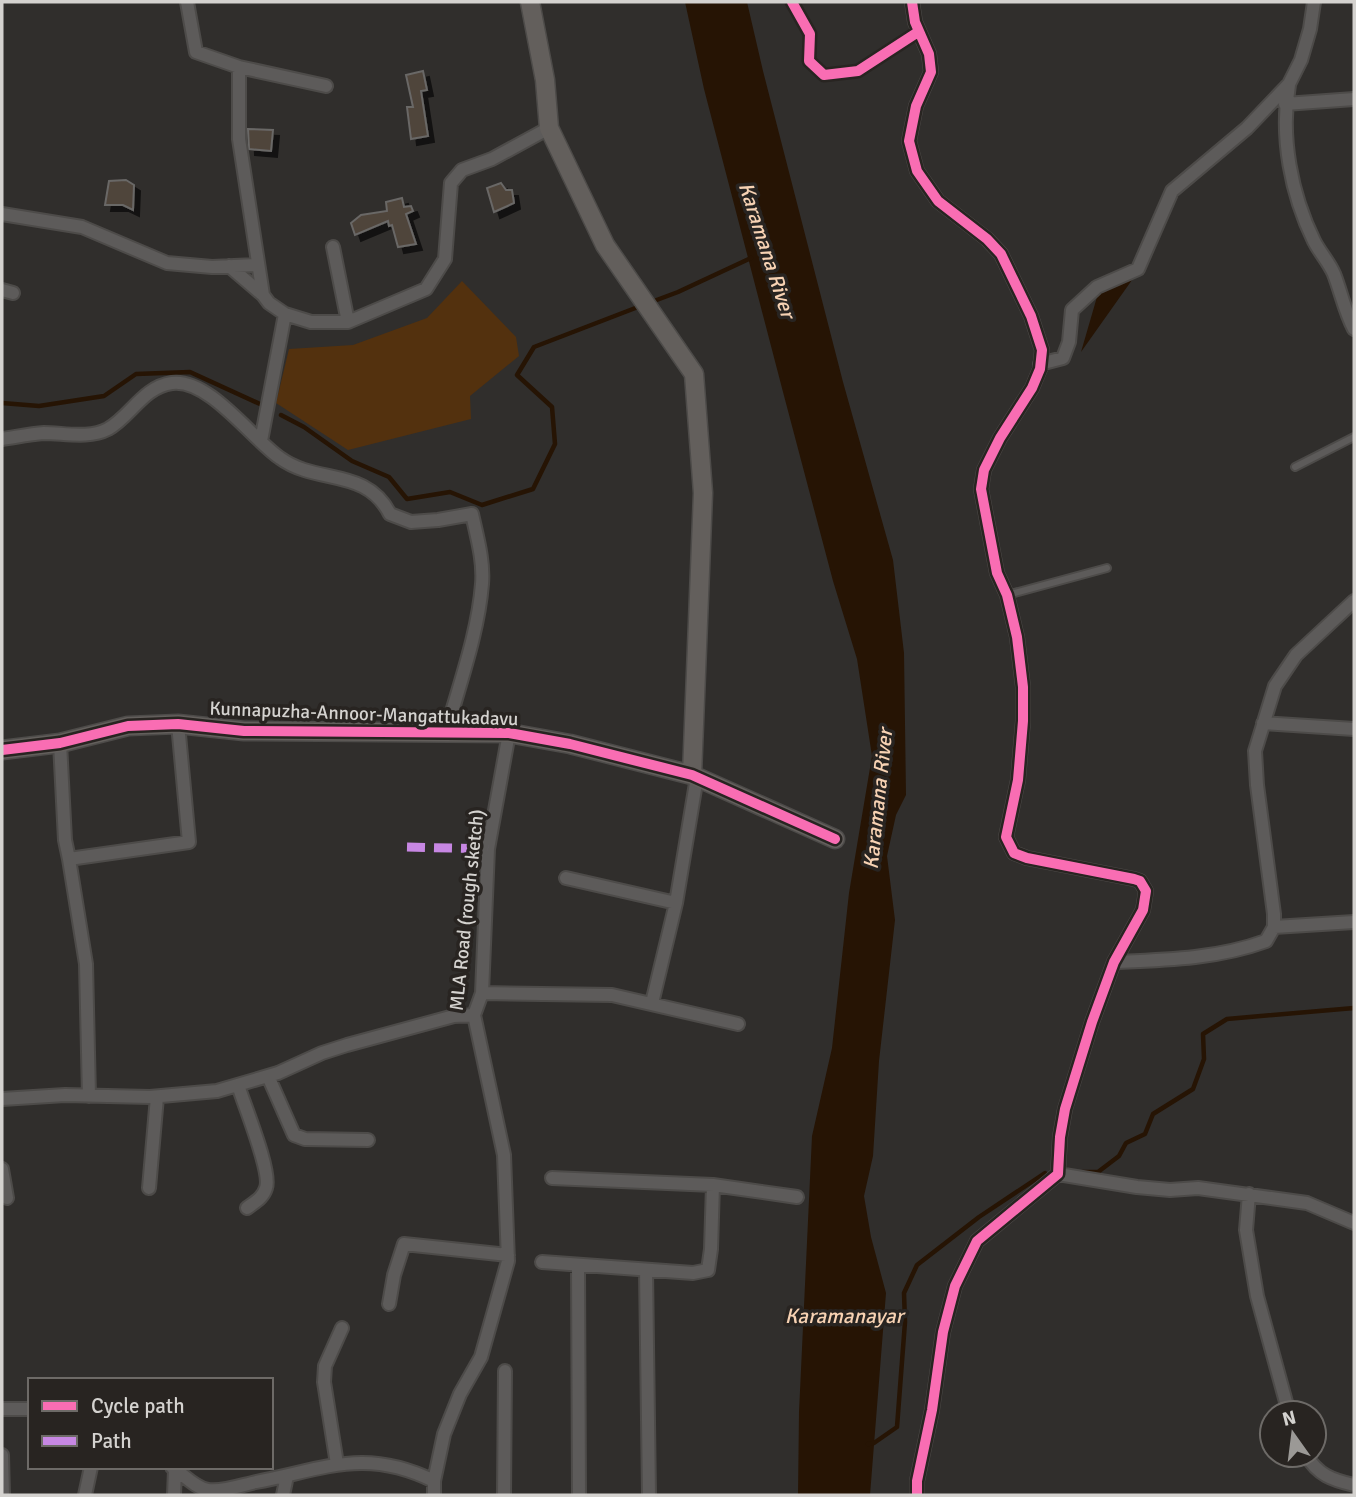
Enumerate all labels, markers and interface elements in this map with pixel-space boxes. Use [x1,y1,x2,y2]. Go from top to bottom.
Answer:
water label: Karamana River [733,179,802,324]
street label: Kunnapuzha-Annoor-Mangattukadavu [209,697,519,731]
water label: Karamana River [858,724,899,871]
street label: MLA Road (rough sketch) [444,808,490,1012]
water label: Karamanayar [785,1303,907,1329]
legend [28,1378,273,1469]
text: Cycle path [91,1393,185,1419]
north arrow [1258,1399,1328,1469]
text: N [1280,1405,1298,1432]
text: Path [91,1428,132,1454]

